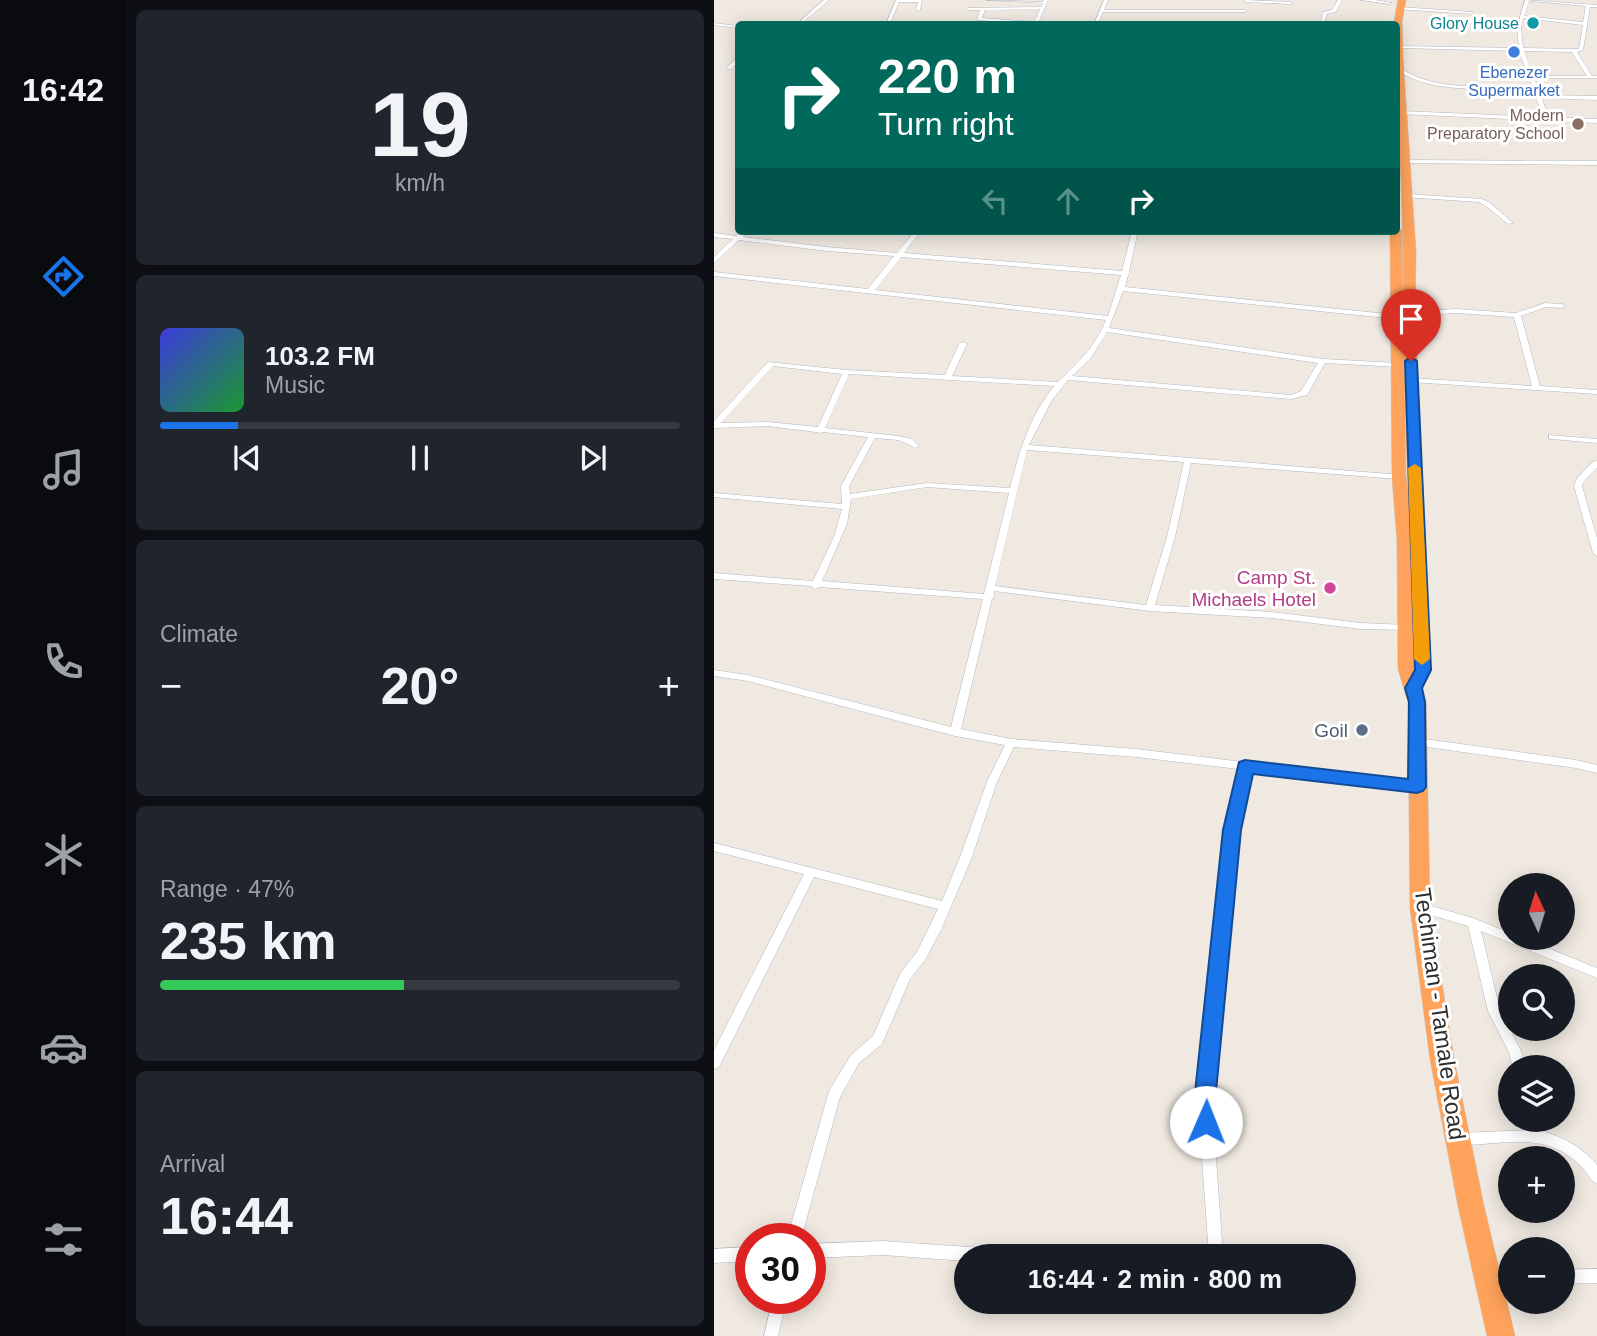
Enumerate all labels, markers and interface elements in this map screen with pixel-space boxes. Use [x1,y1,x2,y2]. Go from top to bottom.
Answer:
place label: Glory House [1430,15,1519,32]
marker: Glory House [1525,15,1541,31]
marker: Ebenezer Supermarket [1506,44,1522,60]
icon: right [763,49,854,140]
text: 220 m [878,49,1017,103]
place label: Ebenezer Supermarket [1468,64,1560,99]
text: 16:42 [22,72,104,108]
text: 19 [369,74,471,175]
text: Turn right [878,106,1014,142]
place label: Modern Preparatory School [1427,107,1564,142]
marker: Modern Preparatory School [1570,116,1586,132]
text: km/h [395,170,445,196]
icon: left [976,182,1014,220]
icon: ahead [1049,182,1087,220]
icon: right [1122,182,1160,220]
icon: directions [39,252,88,301]
pin [1381,289,1441,361]
icon: arrive [1392,300,1430,338]
text: 103.2 FM [265,341,375,371]
text: Music [265,372,325,398]
icon: previous [228,439,266,477]
icon: pause [401,439,439,477]
icon: next [574,439,612,477]
icon: music [39,445,88,494]
place label: Camp St. Michaels Hotel [1191,567,1316,610]
marker: Camp St. Michaels Hotel [1322,580,1338,596]
text: Climate [160,621,238,647]
icon: phone [39,637,88,686]
text: 20° [381,657,459,715]
text: − [160,665,182,707]
text: + [658,665,680,707]
place label: Goil [1314,720,1348,741]
marker: Goil [1354,722,1370,738]
icon: climate [39,830,88,879]
north arrow [1498,873,1575,950]
map controls [1498,873,1575,1314]
text: Range · 47% [160,876,294,902]
street label: Techiman - Tamale Road [1409,886,1471,1142]
text: 235 km [160,912,336,970]
button: search [1498,964,1575,1041]
icon: car [39,1023,88,1072]
button: layers [1498,1055,1575,1132]
position arrow [1169,1085,1243,1159]
button: + [1498,1146,1575,1223]
text: Arrival [160,1151,225,1177]
text: 16:44 [160,1187,293,1245]
icon: filters [39,1215,88,1264]
speed limit sign: 30 [735,1223,826,1314]
button: − [1498,1237,1575,1314]
text: 16:44 · 2 min · 800 m [1028,1264,1282,1294]

